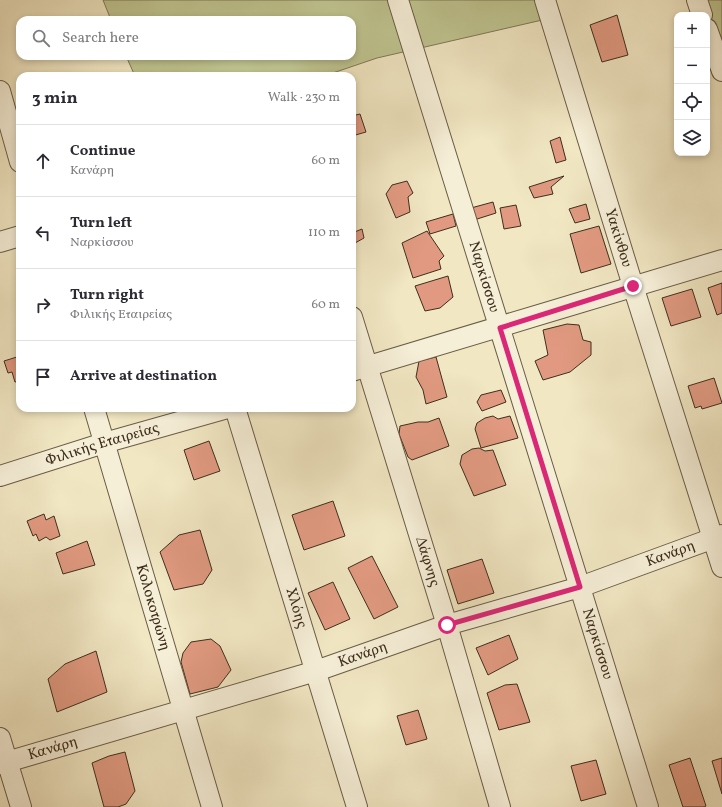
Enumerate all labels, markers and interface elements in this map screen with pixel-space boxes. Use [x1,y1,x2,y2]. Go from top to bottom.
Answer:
map controls [674,12,710,156]
button: + [674,12,710,48]
search box [16,16,356,60]
icon: search [30,27,52,49]
text: Search here [62,28,139,49]
button: − [674,48,710,84]
button: locate [674,84,710,120]
text: 3 min [32,87,78,110]
text: Walk · 230 m [268,89,340,107]
button: layers [674,120,710,156]
text: Continue [70,141,135,162]
icon: ahead [32,150,54,172]
text: 60 m [312,152,340,170]
text: Κανάρη [70,162,114,180]
street label: Υακίνθου [599,206,637,270]
text: Turn left [70,213,132,234]
icon: left [32,222,54,244]
text: 110 m [308,224,340,242]
text: Ναρκίσσου [70,234,134,252]
street label: Ναρκίσσου [463,239,505,315]
route end [624,277,642,295]
text: Turn right [70,285,144,306]
icon: right [32,294,54,316]
text: 60 m [312,296,340,314]
text: Φιλικής Εταιρείας [70,306,172,324]
icon: arrive [32,366,54,388]
text: Arrive at destination [70,366,217,387]
street label: Φιλικής Εταιρείας [43,417,162,471]
street label: Δάφνης [410,534,445,590]
street label: Κανάρη [643,535,698,572]
street label: Κολοκοτρώνη [130,562,176,653]
street label: Χλόης [280,585,312,631]
street label: Ναρκίσσου [577,606,618,682]
route start [438,616,456,634]
street label: Κανάρη [335,636,390,673]
street label: Κανάρη [25,731,80,766]

